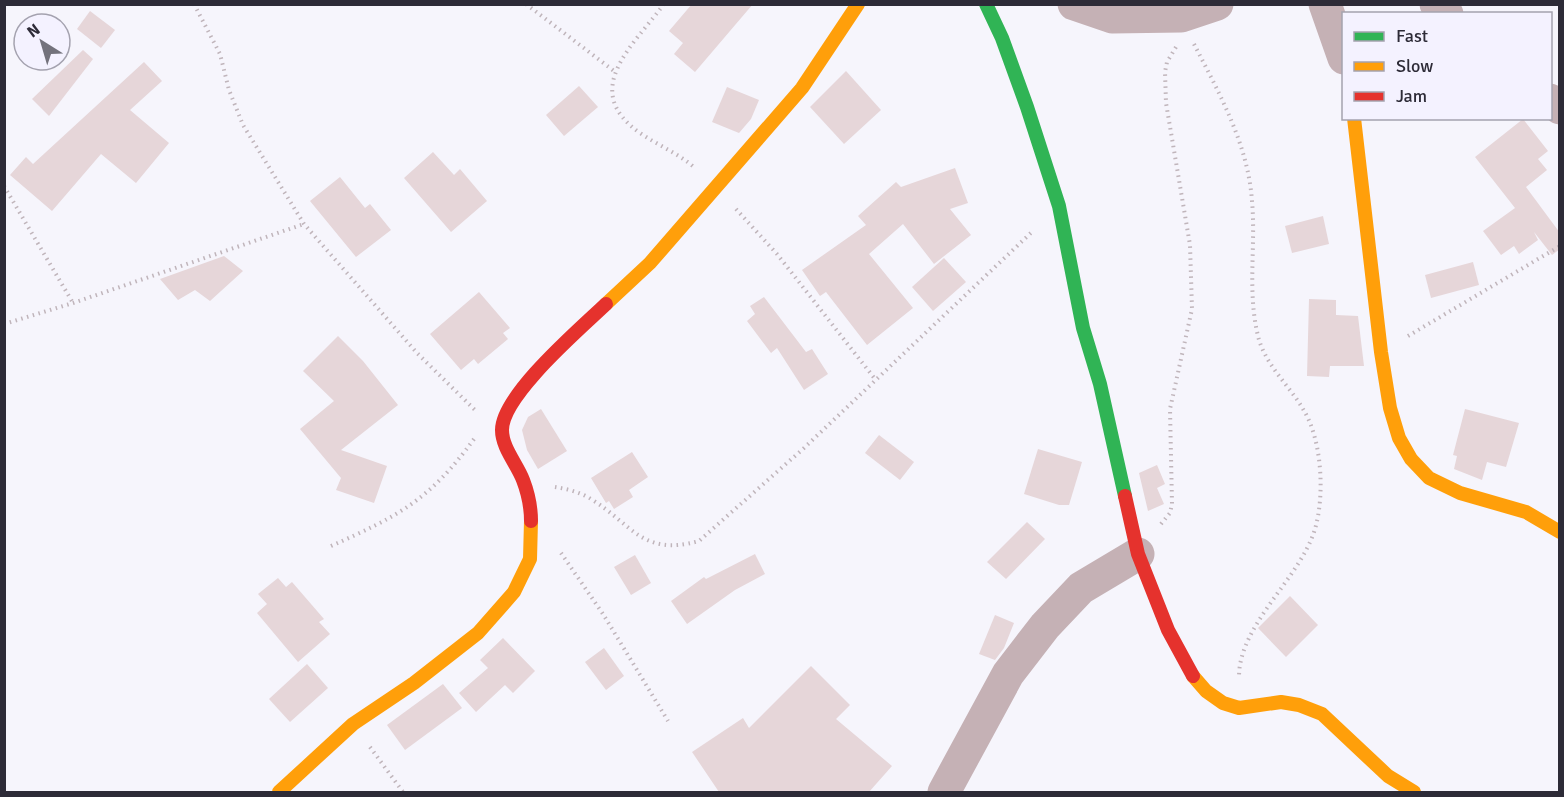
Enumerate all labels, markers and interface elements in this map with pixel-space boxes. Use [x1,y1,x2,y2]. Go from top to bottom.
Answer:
north arrow [12,12,72,72]
legend [1342,12,1552,120]
text: N [23,19,44,42]
text: Fast [1396,25,1428,47]
text: Slow [1396,55,1433,77]
text: Jam [1396,85,1427,107]

